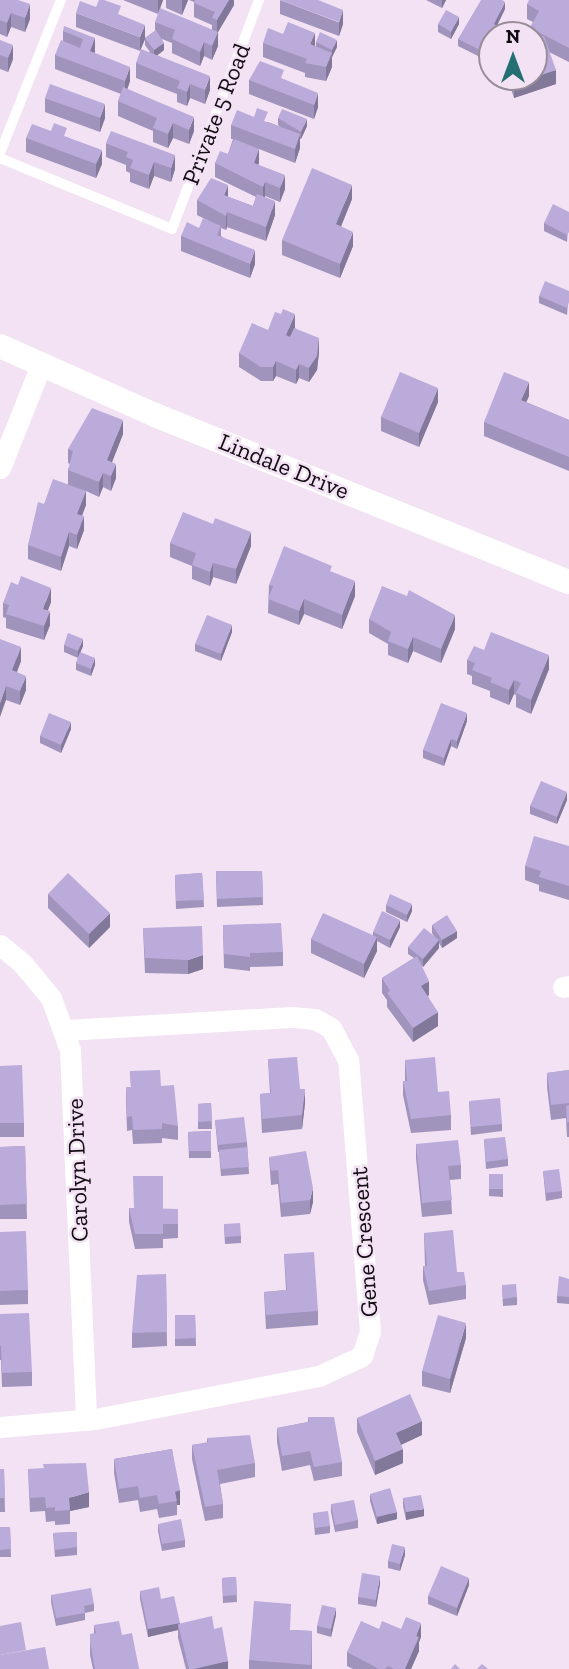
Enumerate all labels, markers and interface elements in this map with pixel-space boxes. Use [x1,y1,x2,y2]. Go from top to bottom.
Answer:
north arrow [478,21,548,91]
text: N [506,25,520,48]
street label: Private 5 Road [176,39,256,189]
street label: Lindale Drive [215,427,353,505]
street label: Carolyn Drive [60,1098,94,1242]
street label: Gene Crescent [344,1166,384,1318]

